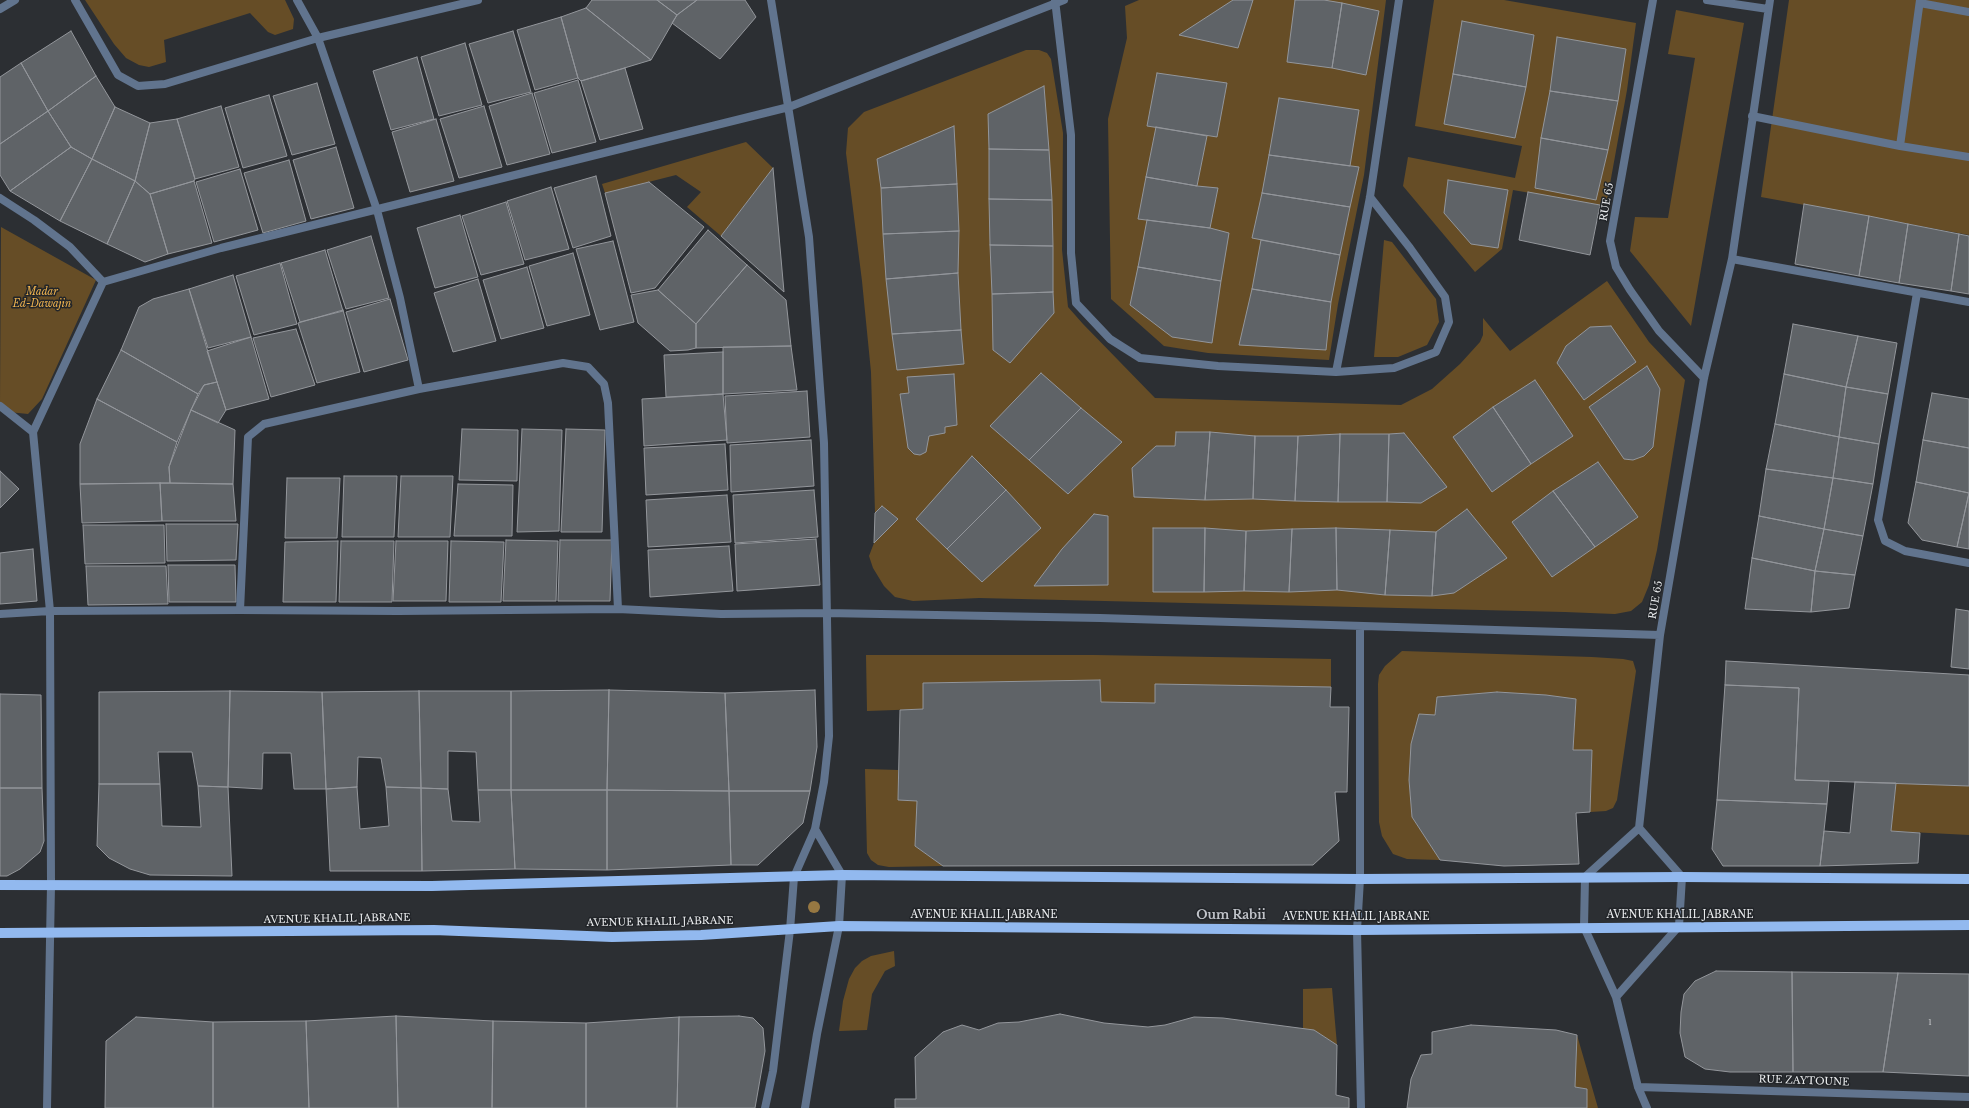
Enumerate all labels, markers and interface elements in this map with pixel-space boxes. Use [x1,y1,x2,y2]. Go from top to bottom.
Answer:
street label: RUE 65 [1598,182,1616,222]
park label: Madar Ed-Dawajin [13,286,71,310]
street label: RUE 65 [1647,580,1665,620]
street label: AVENUE KHALIL JABRANE [910,909,1058,921]
district label: Oum Rabii [1196,909,1266,923]
street label: AVENUE KHALIL JABRANE [1606,909,1754,921]
street label: AVENUE KHALIL JABRANE [1282,911,1430,923]
street label: AVENUE KHALIL JABRANE [263,912,411,926]
street label: AVENUE KHALIL JABRANE [586,915,734,929]
house number: 1 [1928,1018,1932,1028]
street label: RUE ZAYTOUNE [1759,1073,1849,1089]

